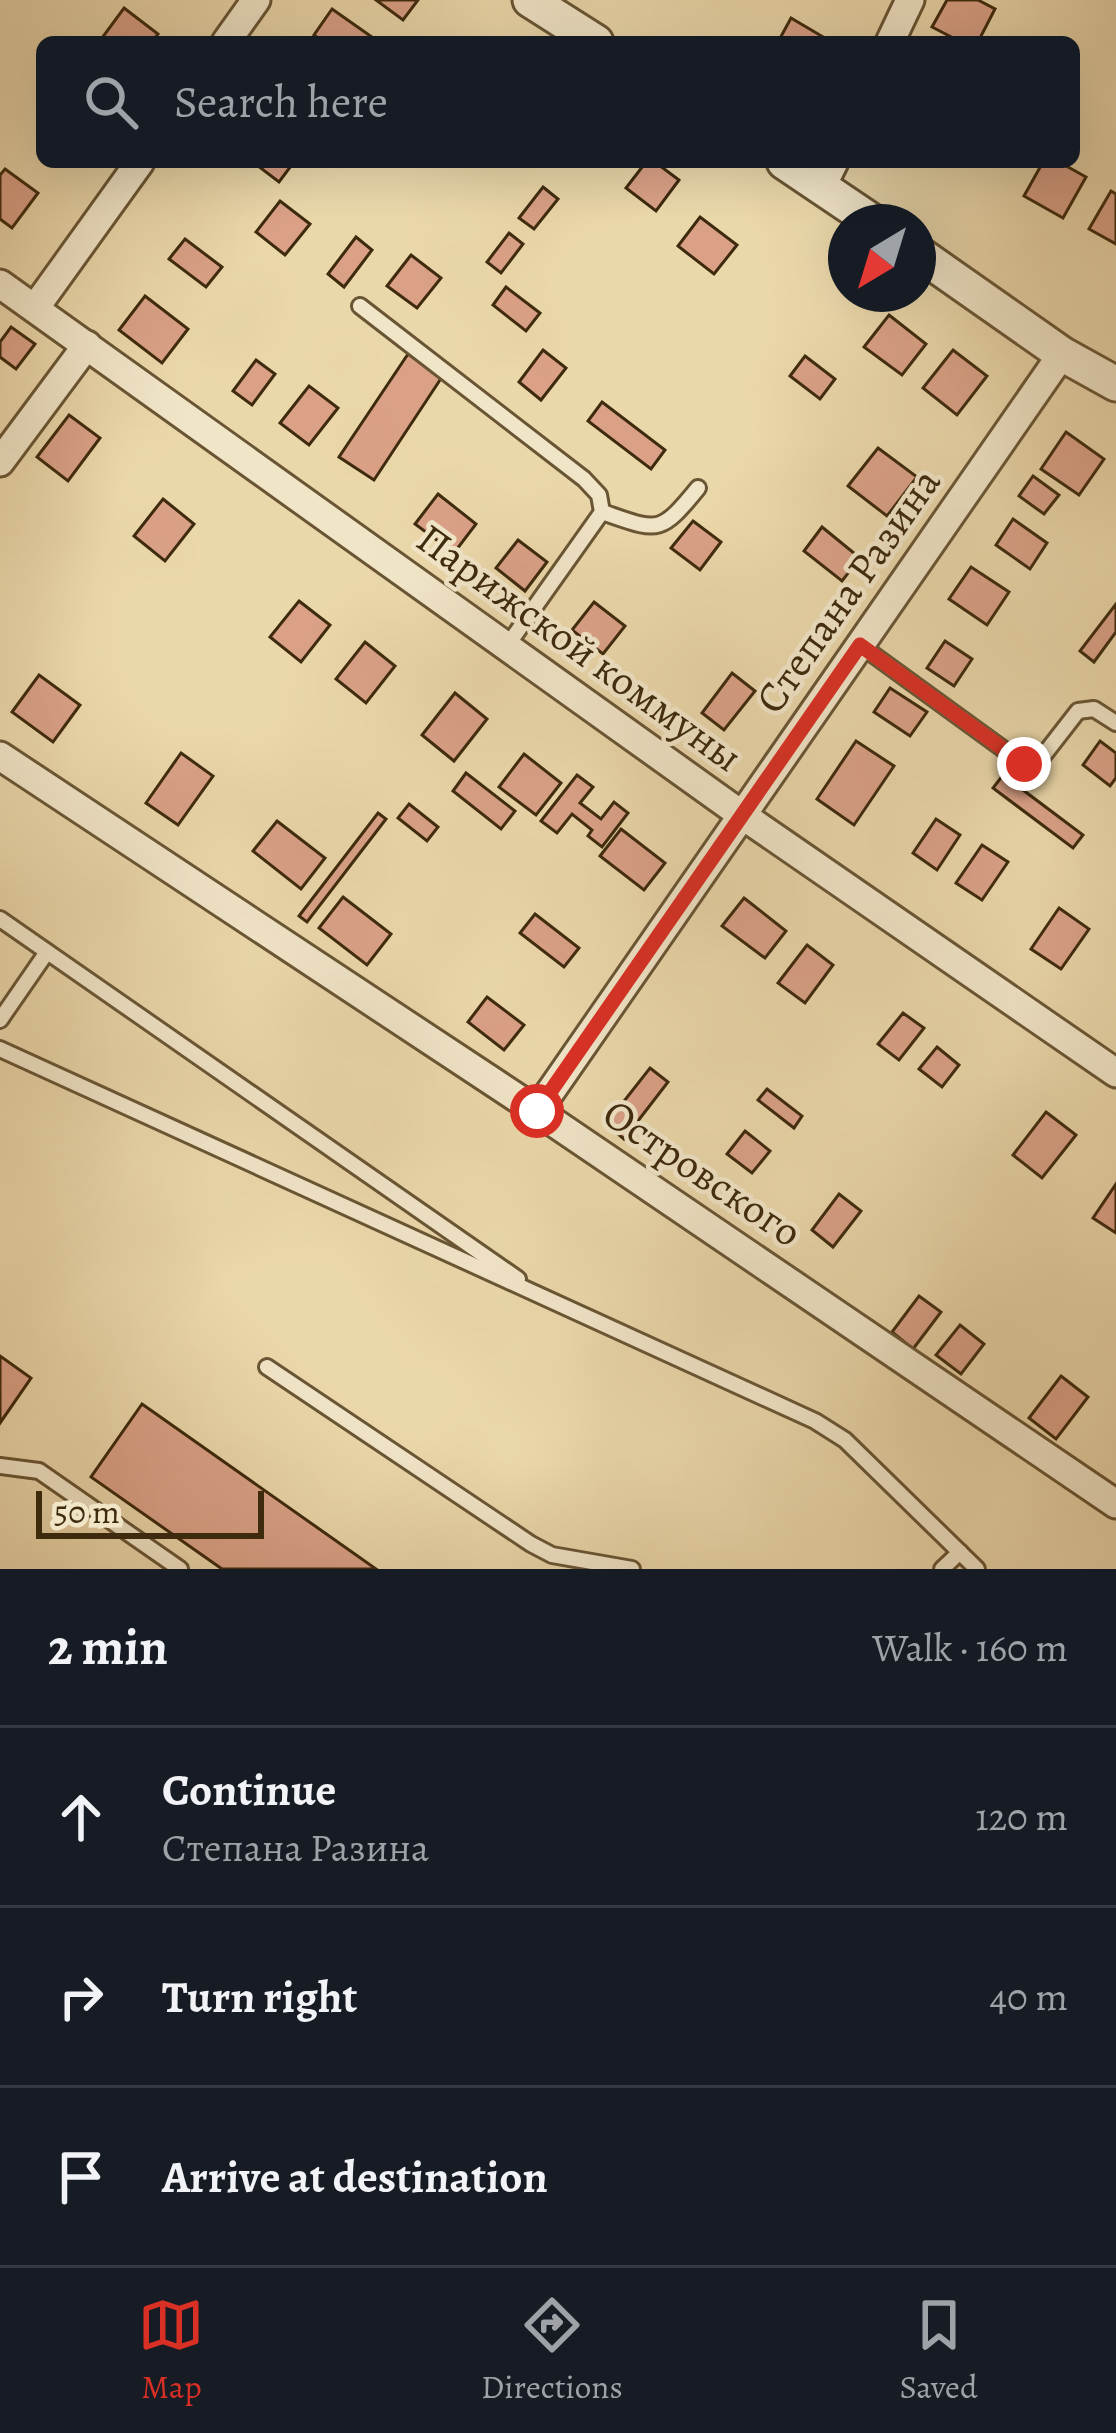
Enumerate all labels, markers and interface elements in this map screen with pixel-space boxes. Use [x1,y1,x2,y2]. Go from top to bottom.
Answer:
search box [36,36,1080,168]
icon: search [78,69,144,135]
text: Search here [174,71,388,133]
north arrow [828,204,936,312]
street label: Степана Разина [742,456,954,724]
street label: Парижской коммуны [406,510,754,785]
route end [997,737,1051,791]
route start [510,1084,564,1138]
street label: Островского [592,1085,813,1260]
scale bar [36,1485,264,1538]
text: 50 m [54,1489,120,1534]
text: 2 min [48,1612,168,1682]
text: Walk · 160 m [872,1621,1068,1674]
text: Continue [162,1759,336,1821]
icon: ahead [48,1784,114,1850]
text: 120 m [975,1790,1068,1843]
text: Степана Разина [162,1821,429,1874]
icon: right [48,1964,114,2030]
text: Turn right [162,1966,357,2028]
text: 40 m [989,1970,1068,2023]
icon: arrive [48,2144,114,2210]
text: Arrive at destination [162,2146,548,2208]
tab: Map [138,2292,204,2409]
tab: Directions [481,2292,623,2409]
tab: Saved [899,2292,978,2409]

